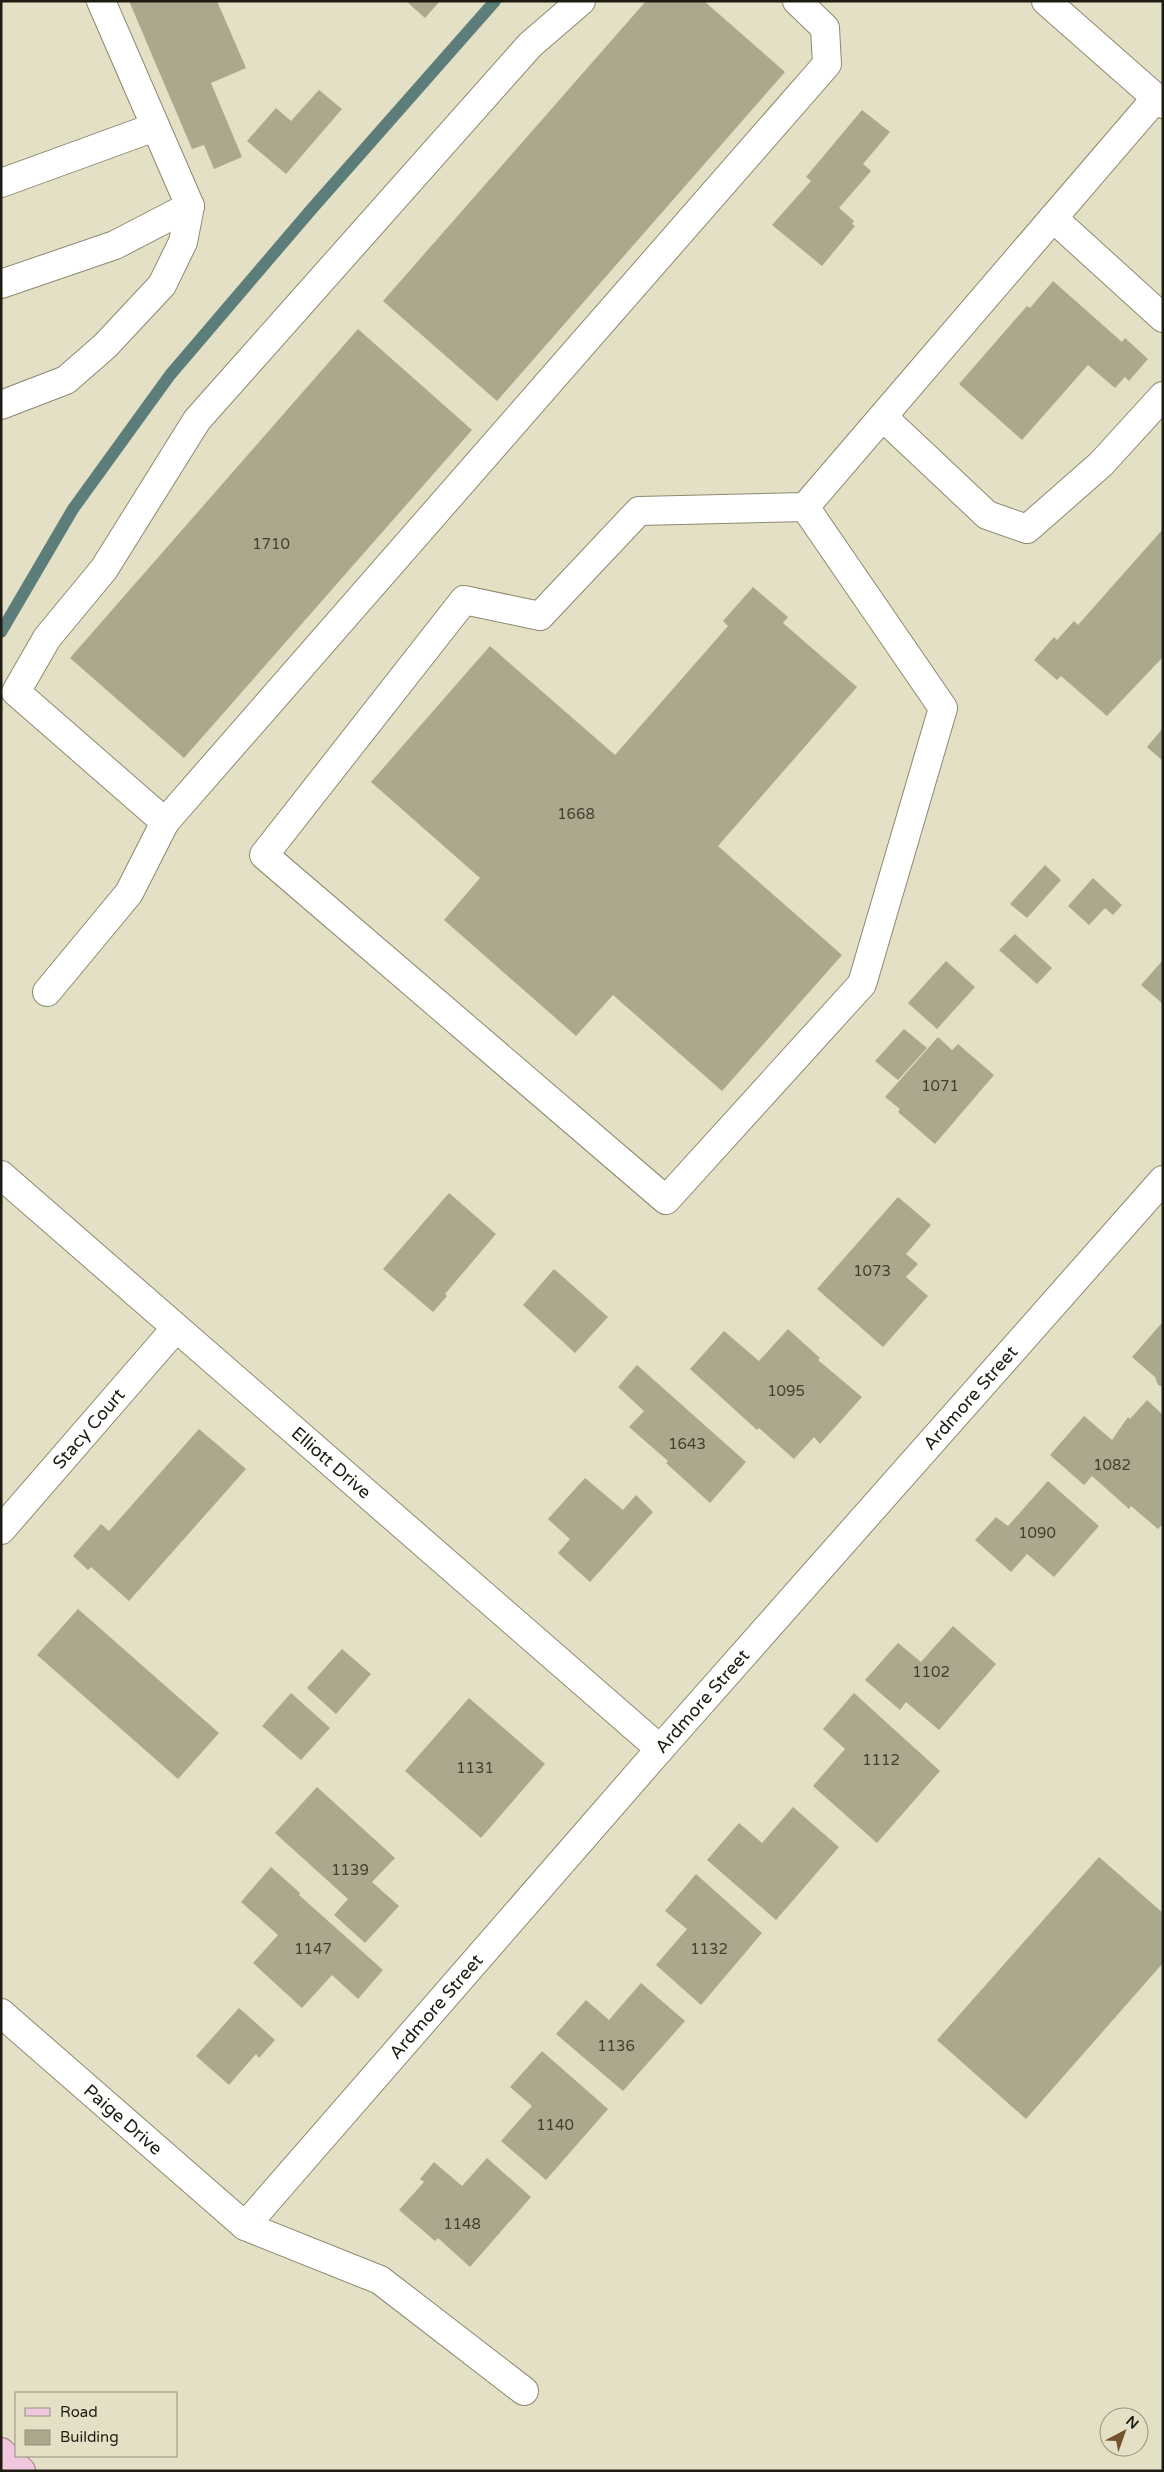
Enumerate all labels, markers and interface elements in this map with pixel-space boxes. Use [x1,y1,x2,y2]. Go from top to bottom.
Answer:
house number: 1710 [252,535,290,553]
house number: 1668 [557,805,595,823]
house number: 1071 [921,1077,959,1095]
house number: 1073 [853,1262,891,1280]
street label: Ardmore Street [919,1341,1022,1454]
house number: 1095 [767,1382,805,1400]
street label: Stacy Court [48,1384,130,1474]
street label: Elliott Drive [287,1422,376,1503]
house number: 1643 [668,1435,706,1453]
house number: 1082 [1093,1456,1131,1474]
house number: 1090 [1018,1524,1056,1542]
street label: Ardmore Street [650,1644,754,1758]
house number: 1102 [912,1663,950,1681]
house number: 1112 [862,1751,900,1769]
house number: 1131 [456,1759,494,1777]
house number: 1139 [331,1861,369,1879]
house number: 1147 [294,1940,332,1958]
house number: 1132 [690,1940,728,1958]
street label: Ardmore Street [384,1949,488,2063]
house number: 1136 [597,2037,635,2055]
street label: Paige Drive [79,2079,167,2160]
house number: 1140 [536,2116,574,2134]
house number: 1148 [443,2215,481,2233]
legend [15,2392,178,2457]
text: Road [60,2403,98,2421]
north arrow [1099,2407,1149,2457]
text: N [1122,2412,1142,2433]
text: Building [60,2428,119,2446]

